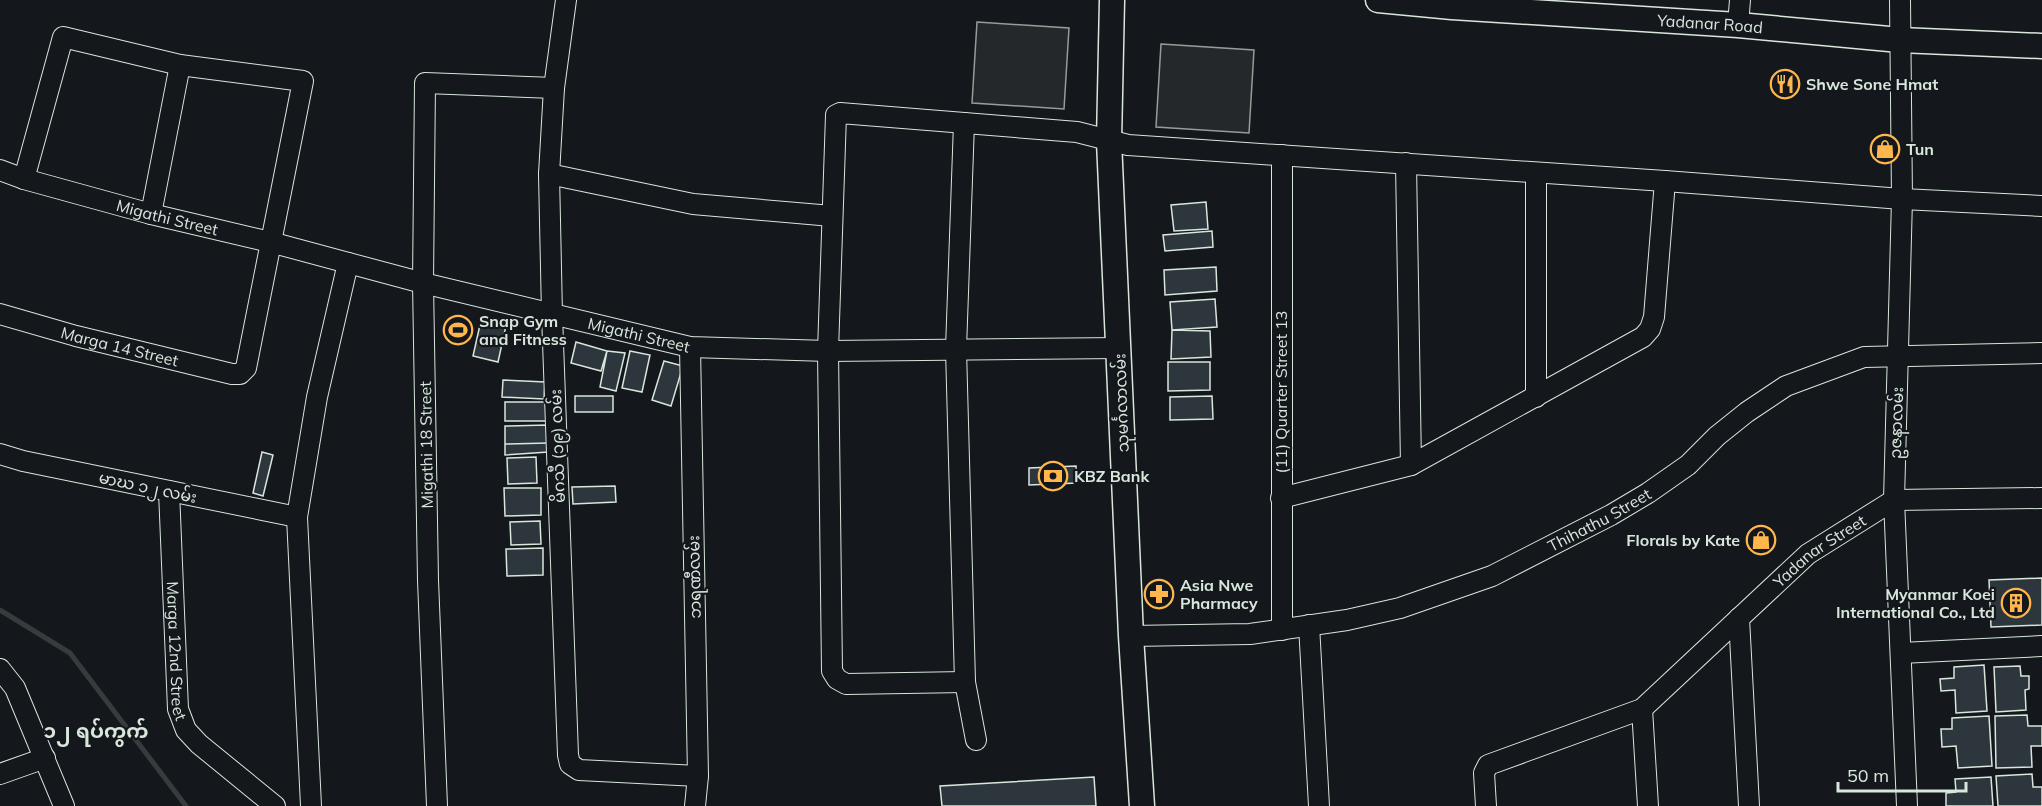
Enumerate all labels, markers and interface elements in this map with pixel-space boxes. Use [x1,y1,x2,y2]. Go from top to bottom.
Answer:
street label: Yadanar Road [1656,10,1764,37]
restaurant icon: Shwe Sone Hmat [1769,68,1801,100]
place label: Shwe Sone Hmat [1806,74,1938,94]
shop icon: Tun [1869,133,1901,165]
place label: Tun [1906,139,1934,159]
street label: Migathi Street [114,195,221,240]
place label: Snap Gym and Fitness [479,311,567,349]
street label: (11) Quarter Street 13 [1271,311,1291,473]
street label: Migathi Street [586,313,692,357]
sports icon: Snap Gym and Fitness [442,314,474,346]
street label: Marga 14 Street [59,322,181,371]
street label: သုမင်္ဂလာလမ်း [1108,353,1138,453]
street label: Migathi 18 Street [415,381,437,509]
street label: ဥဇနာလမ်း [1884,386,1911,460]
street label: မိဂသီ (၁၉) လမ်း [544,389,573,503]
bank icon: KBZ Bank [1037,460,1069,492]
street label: မာဃ ၁၂ လမ်း [96,466,199,511]
place label: KBZ Bank [1074,466,1150,486]
street label: Thihathu Street [1544,483,1655,556]
street label: Yadanar Street [1768,510,1870,592]
shop icon: Florals by Kate [1745,524,1777,556]
place label: Florals by Kate [1626,530,1740,550]
street label: ဘရဏီလမ်း [682,535,709,619]
place label: Asia Nwe Pharmacy [1180,575,1258,613]
pharmacy icon: Asia Nwe Pharmacy [1143,578,1175,610]
street label: Marga 12nd Street [163,581,192,724]
place label: Myanmar Koei International Co., Ltd [1836,584,1995,622]
building icon: Myanmar Koei International Co., Ltd [2000,587,2032,619]
district label: ၁၂ ရပ်ကွက် [44,718,148,747]
scale bar [1838,755,1966,793]
text: 50 m [1847,764,1889,787]

